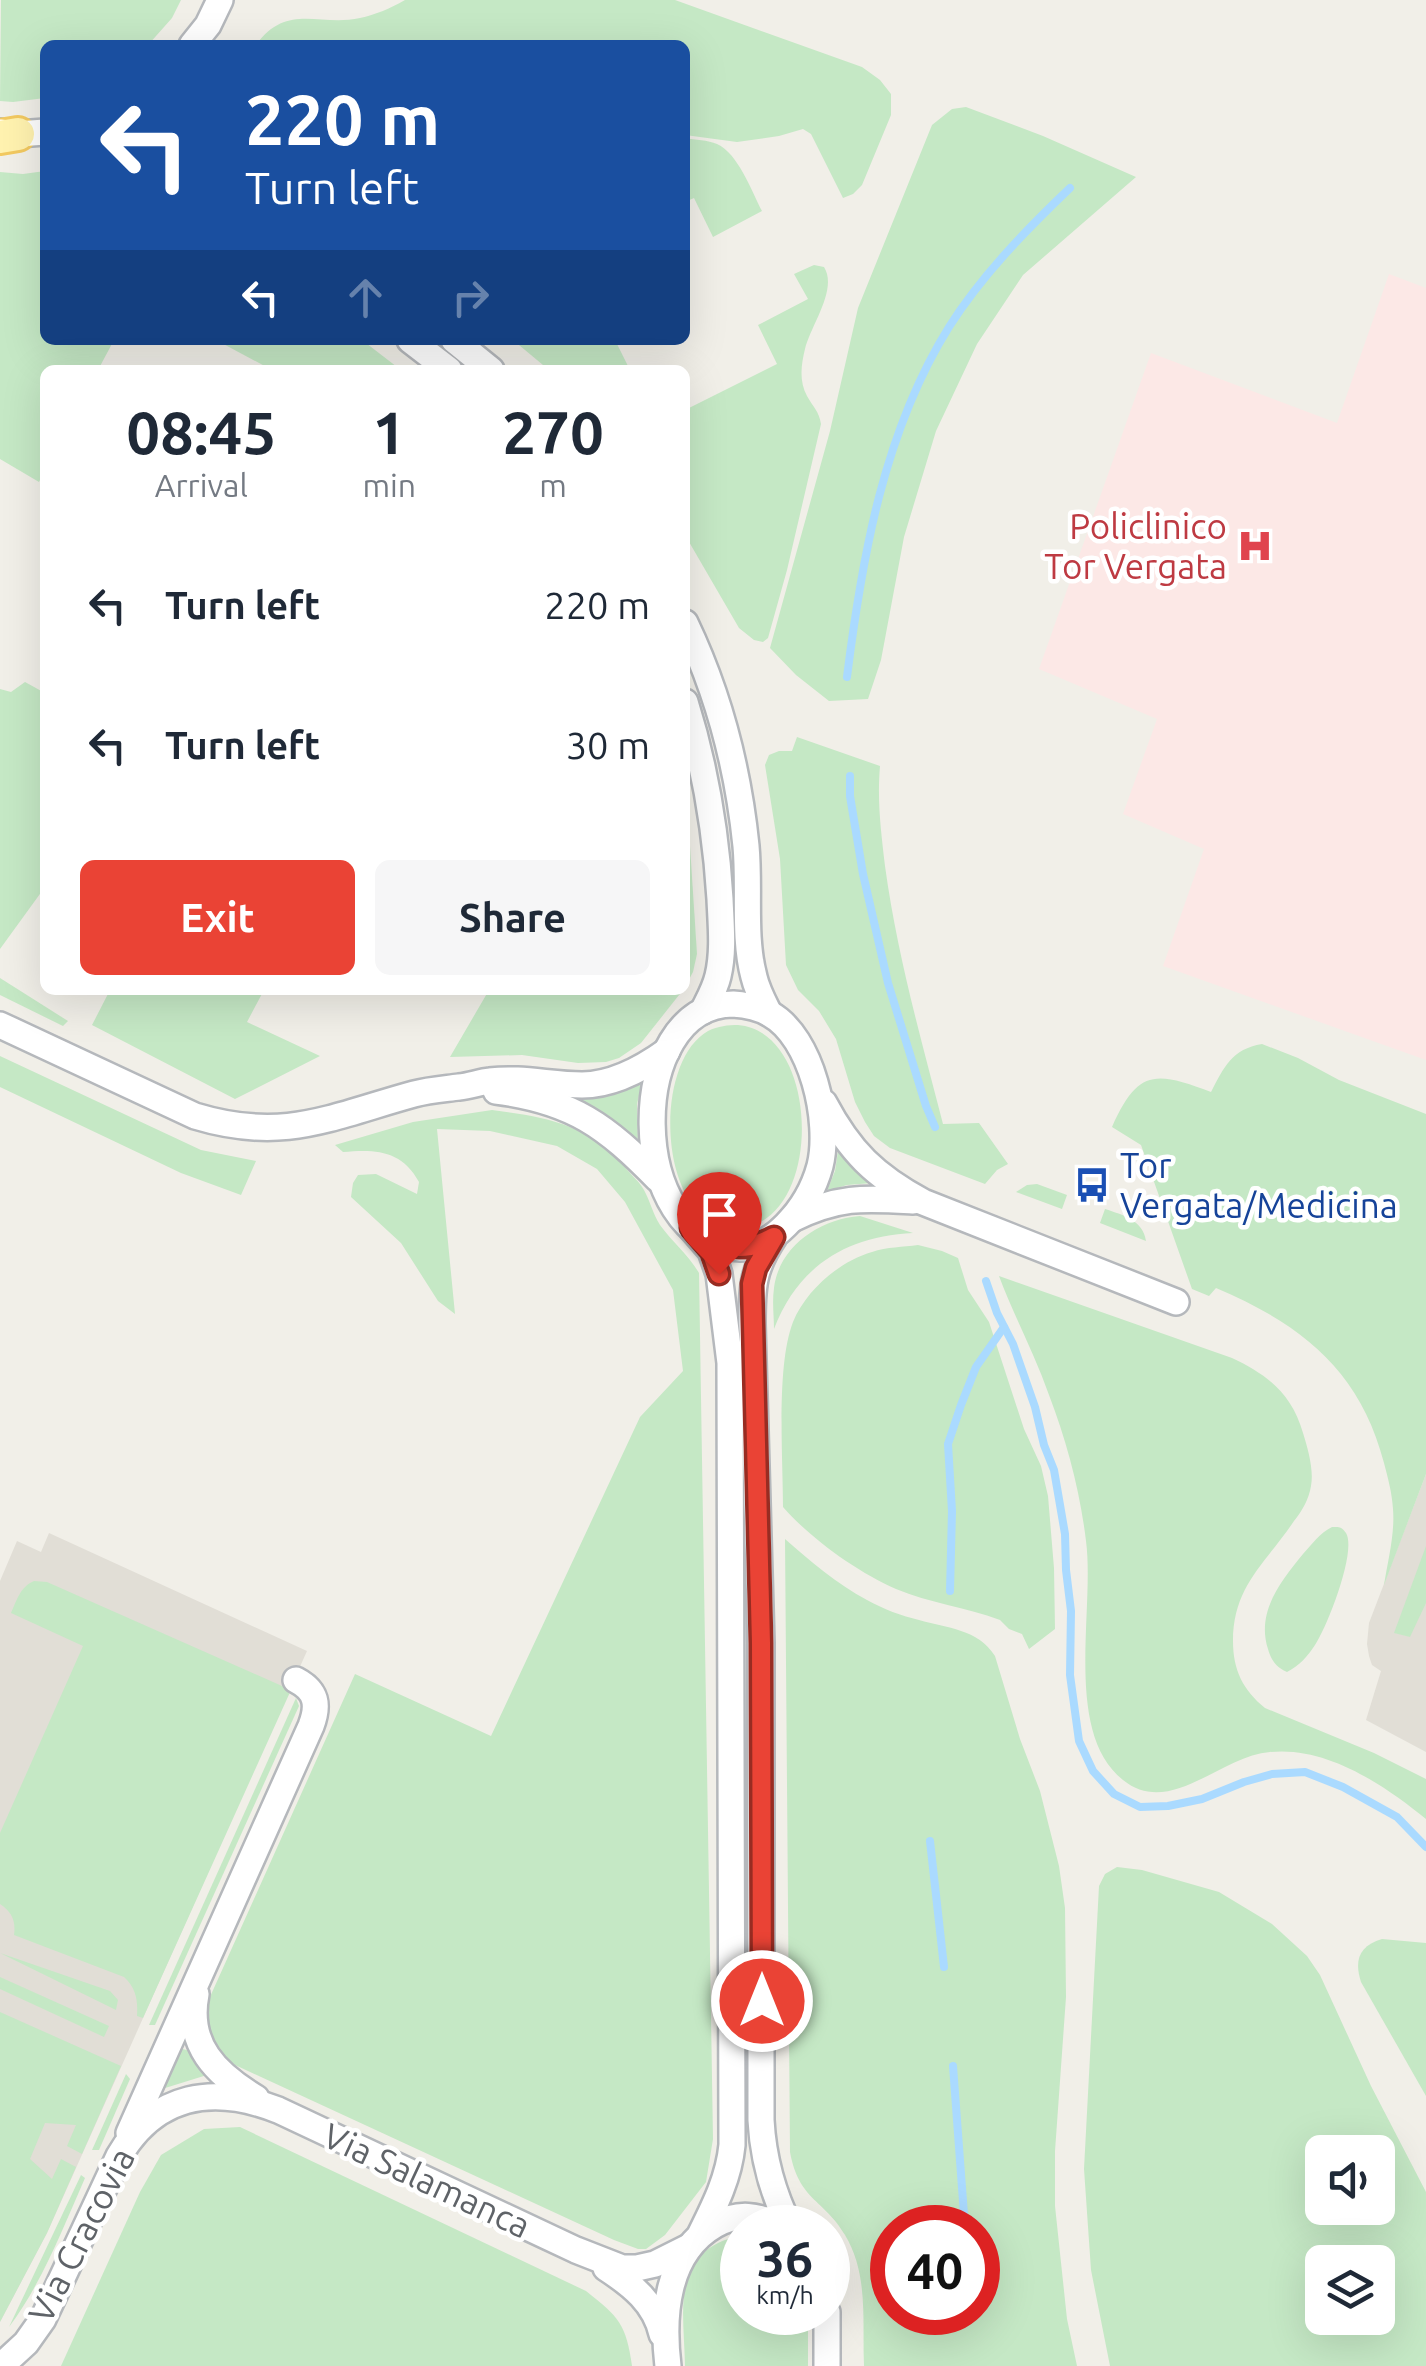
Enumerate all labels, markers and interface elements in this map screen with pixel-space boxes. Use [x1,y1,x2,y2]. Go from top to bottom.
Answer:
icon: left [80,80,210,210]
text: 220 m [245,80,440,158]
text: Turn left [245,162,419,213]
icon: left [233,270,288,325]
icon: ahead [338,270,393,325]
icon: right [443,270,498,325]
text: 08:45 [126,398,276,465]
text: 1 [372,398,406,465]
text: 270 [502,398,604,465]
text: Arrival [155,467,248,503]
text: min [362,467,416,503]
text: m [539,467,567,503]
place label: Policlinico Tor Vergata [1044,506,1227,586]
hospital icon: Policlinico Tor Vergata [1236,527,1274,565]
icon: left [80,578,135,633]
text: Turn left [165,584,320,626]
text: 220 m [544,584,650,626]
icon: left [80,718,135,773]
text: Turn left [165,724,320,766]
text: 30 m [566,724,650,766]
button: Exit [80,860,355,975]
button: Share [375,860,650,975]
place label: Tor Vergata/Medicina [1120,1145,1398,1225]
bus stop icon: Tor Vergata/Medicina [1073,1166,1111,1204]
pin [677,1172,762,1275]
icon: arrive [692,1187,747,1242]
position arrow [710,1949,814,2053]
street label: Via Salamanca [317,2115,537,2245]
map controls [1305,2135,1395,2335]
button: sound [1305,2135,1395,2225]
street label: Via Cracovia [20,2141,142,2329]
speed limit sign: 40 [870,2205,1000,2335]
text: 36 [757,2230,813,2286]
button: layers [1305,2245,1395,2335]
text: km/h [756,2281,814,2309]

